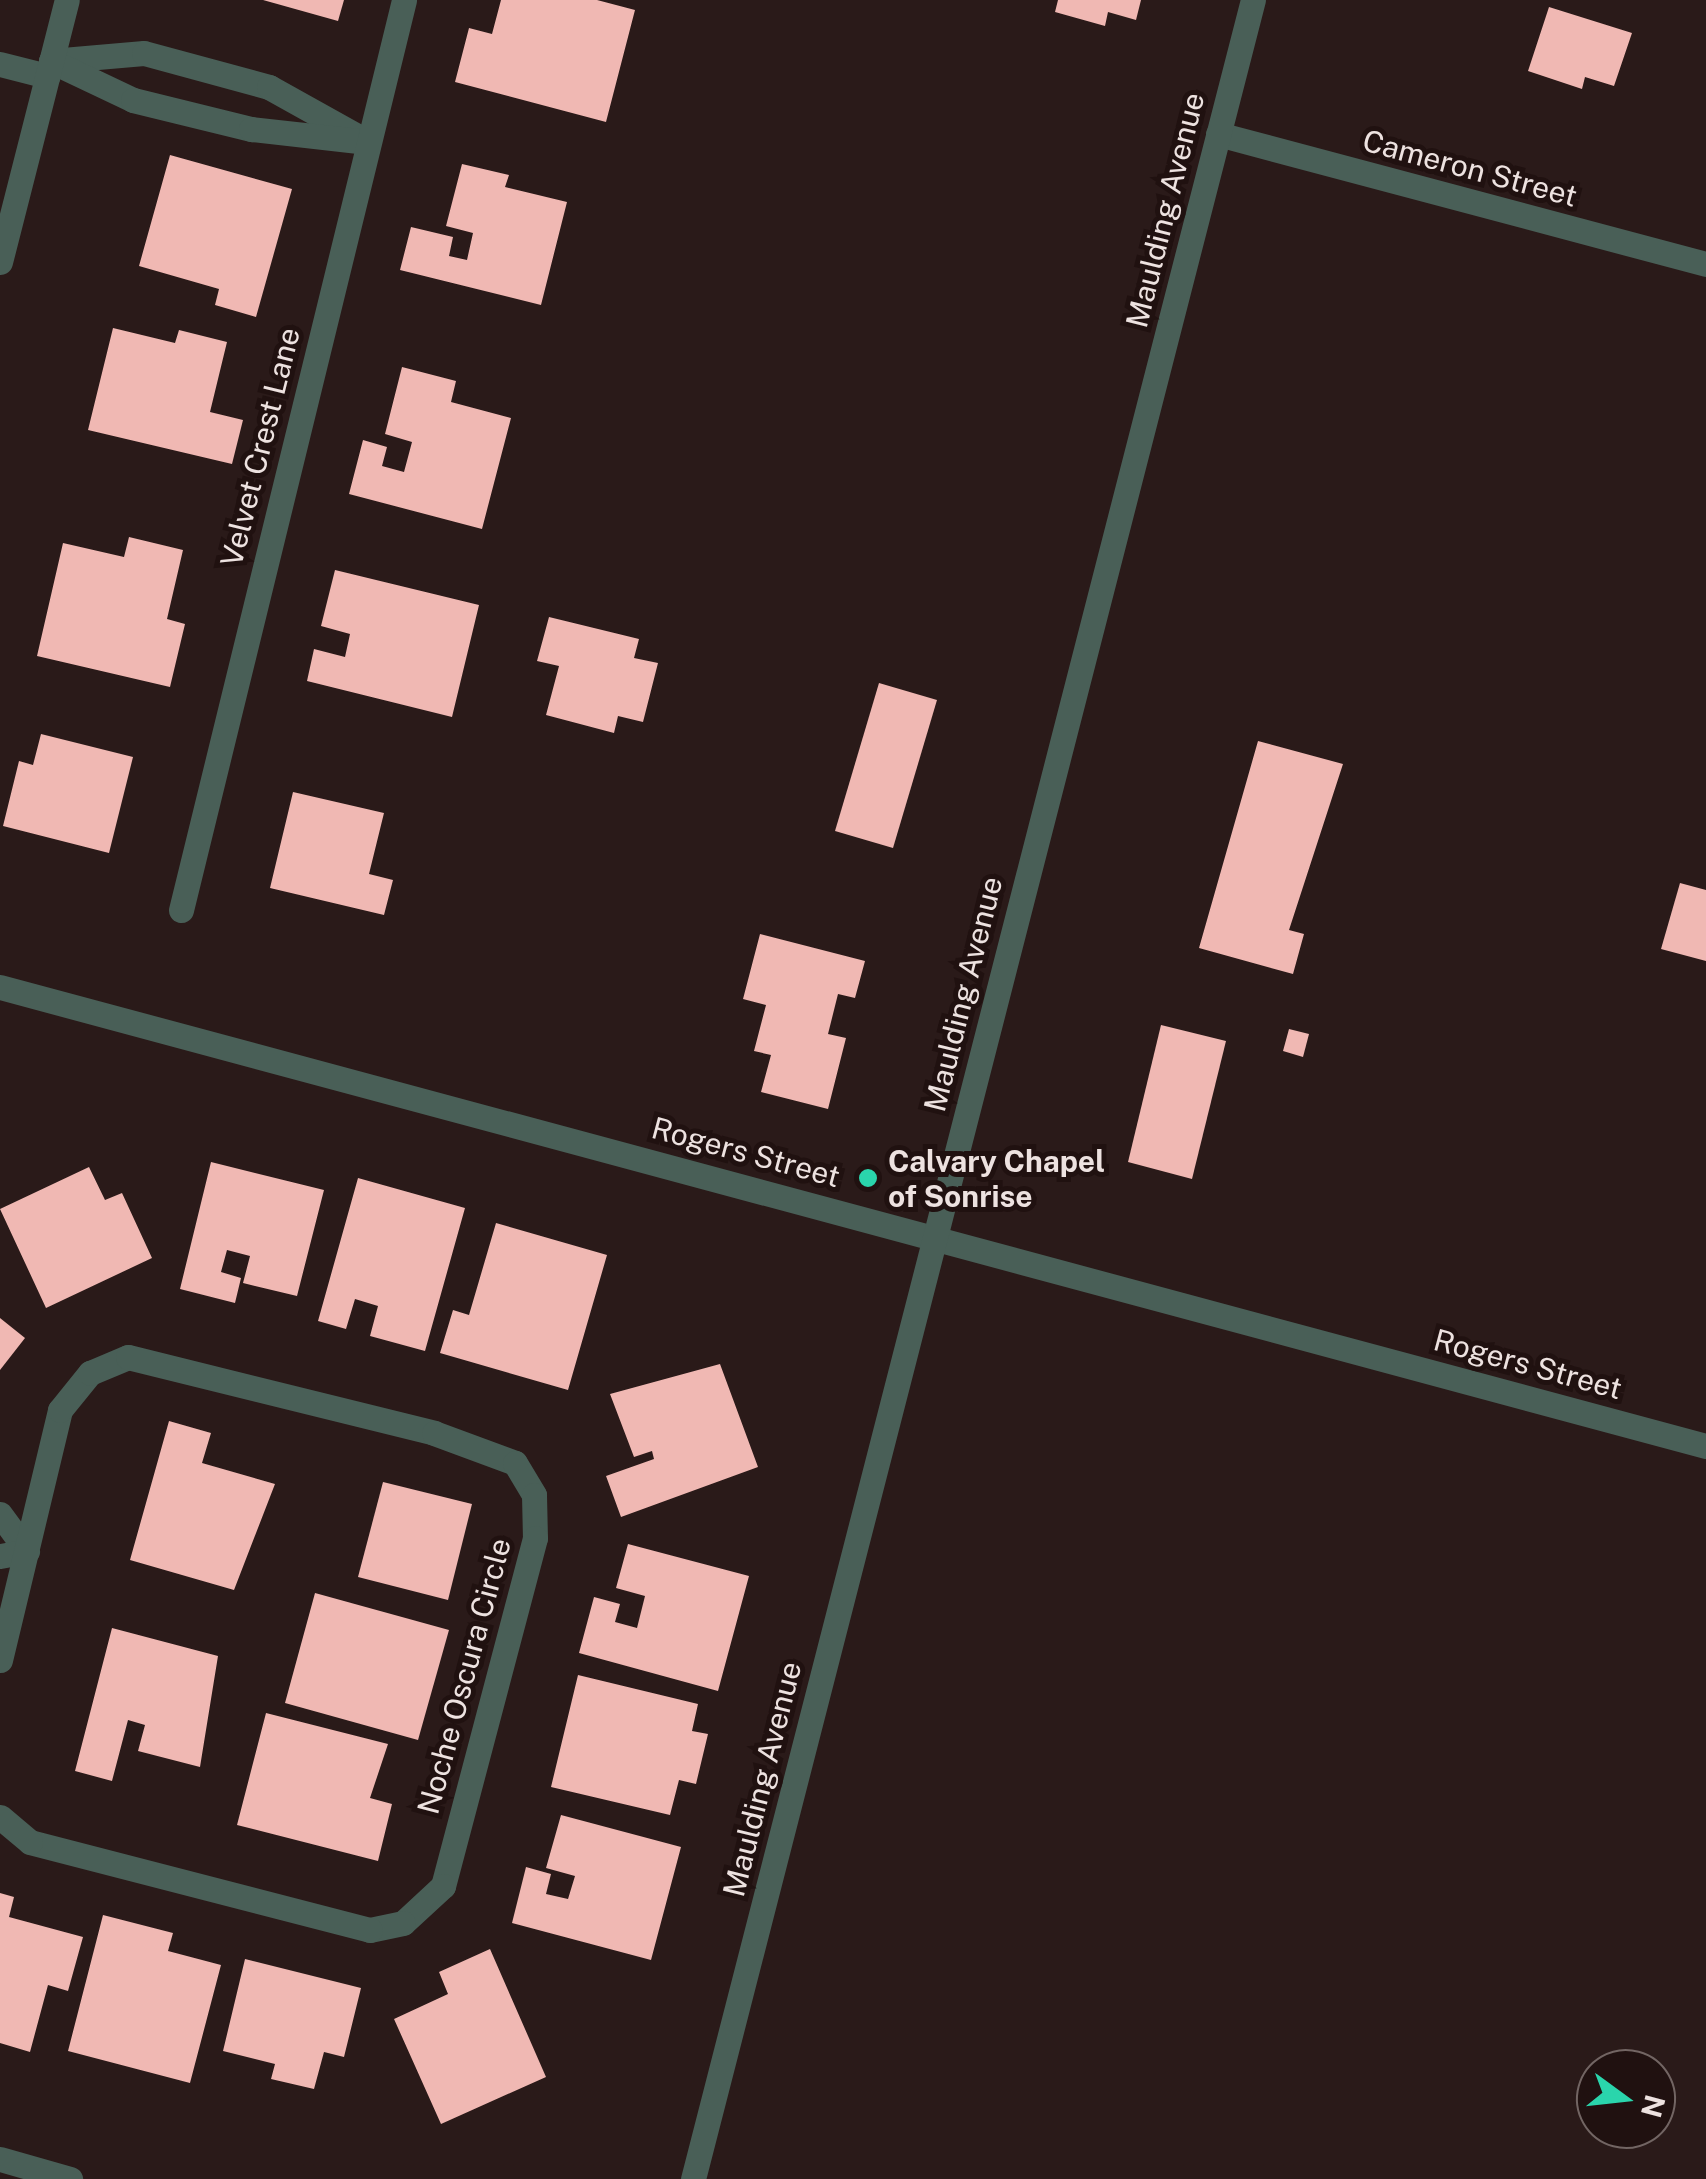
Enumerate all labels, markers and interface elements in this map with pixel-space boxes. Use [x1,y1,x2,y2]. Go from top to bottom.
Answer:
street label: Maulding Avenue [1118,89,1212,331]
street label: Cameron Street [1359,122,1581,214]
street label: Velvet Crest Lane [213,324,307,570]
street label: Maulding Avenue [916,873,1010,1115]
street label: Rogers Street [648,1110,844,1194]
place label: Calvary Chapel of Sonrise [888,1143,1105,1214]
marker: Calvary Chapel of Sonrise [857,1167,879,1189]
street label: Rogers Street [1430,1322,1626,1406]
street label: Noche Oscura Circle [410,1534,518,1818]
street label: Maulding Avenue [715,1658,809,1900]
north arrow [1576,2049,1676,2149]
text: N [1635,2092,1672,2121]

